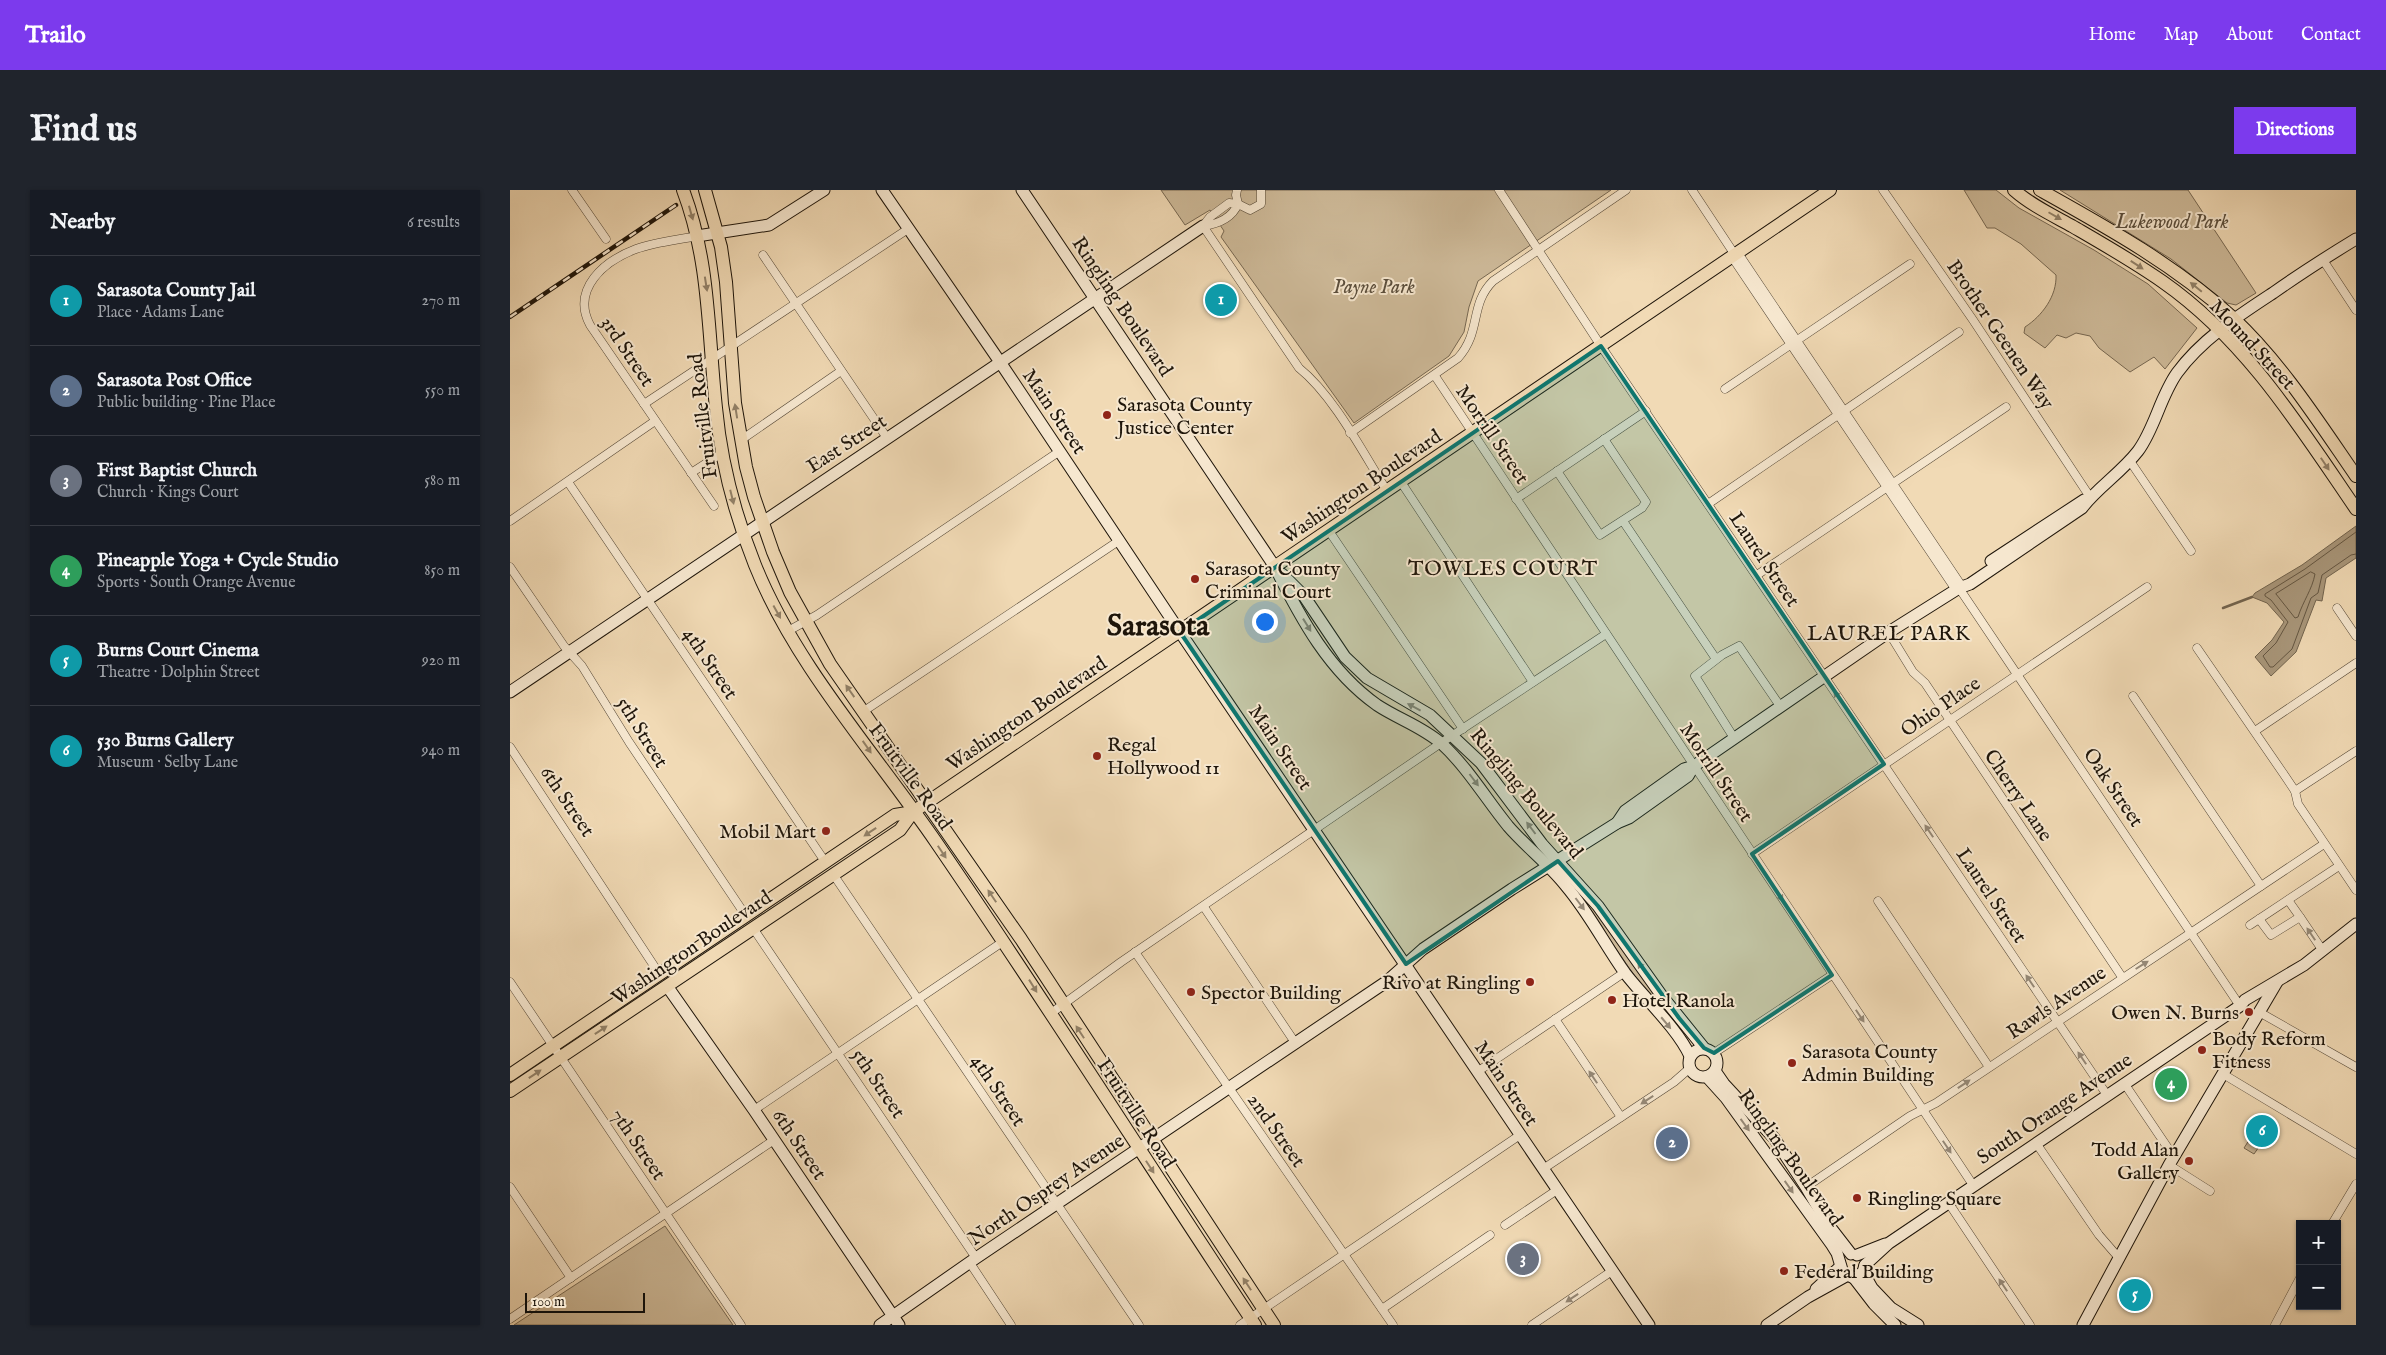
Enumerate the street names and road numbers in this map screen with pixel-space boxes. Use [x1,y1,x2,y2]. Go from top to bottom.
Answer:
street label: Ringling Boulevard [1066,232,1178,382]
street label: Brother Geenen Way [1940,255,2059,414]
street label: Mound Street [2204,294,2300,396]
street label: 3rd Street [594,312,659,392]
street label: Fruitville Road [683,351,724,480]
street label: Main Street [1016,364,1091,459]
street label: Morrill Street [1449,380,1534,489]
street label: East Street [802,409,892,479]
street label: Washington Boulevard [1277,424,1447,550]
street label: Laurel Street [1723,508,1805,612]
street label: 4th Street [677,623,743,705]
street label: Washington Boulevard [942,651,1112,777]
street label: Ohio Place [1896,671,1986,743]
street label: 5th Street [610,693,673,773]
street label: Main Street [1242,700,1317,795]
street label: Morrill Street [1673,718,1758,827]
street label: Fruitville Road [863,719,957,836]
street label: Ringling Boulevard [1464,723,1588,865]
street label: Oak Street [2077,744,2148,832]
street label: Cherry Lane [1978,745,2058,847]
street label: 6th Street [534,762,600,842]
street label: Laurel Street [1950,844,2032,948]
street label: Washington Boulevard [607,885,777,1011]
street label: Rawls Avenue [2002,961,2111,1046]
street label: Main Street [1468,1036,1543,1131]
street label: 5th Street [845,1044,910,1124]
street label: South Orange Avenue [1972,1048,2137,1170]
street label: 4th Street [965,1050,1031,1132]
street label: Fruitville Road [1091,1054,1181,1174]
street label: Ringling Boulevard [1732,1085,1848,1231]
street label: 2nd Street [1241,1089,1310,1173]
street label: 7th Street [605,1104,671,1185]
street label: 6th Street [766,1105,832,1185]
street label: North Osprey Avenue [964,1129,1130,1252]

